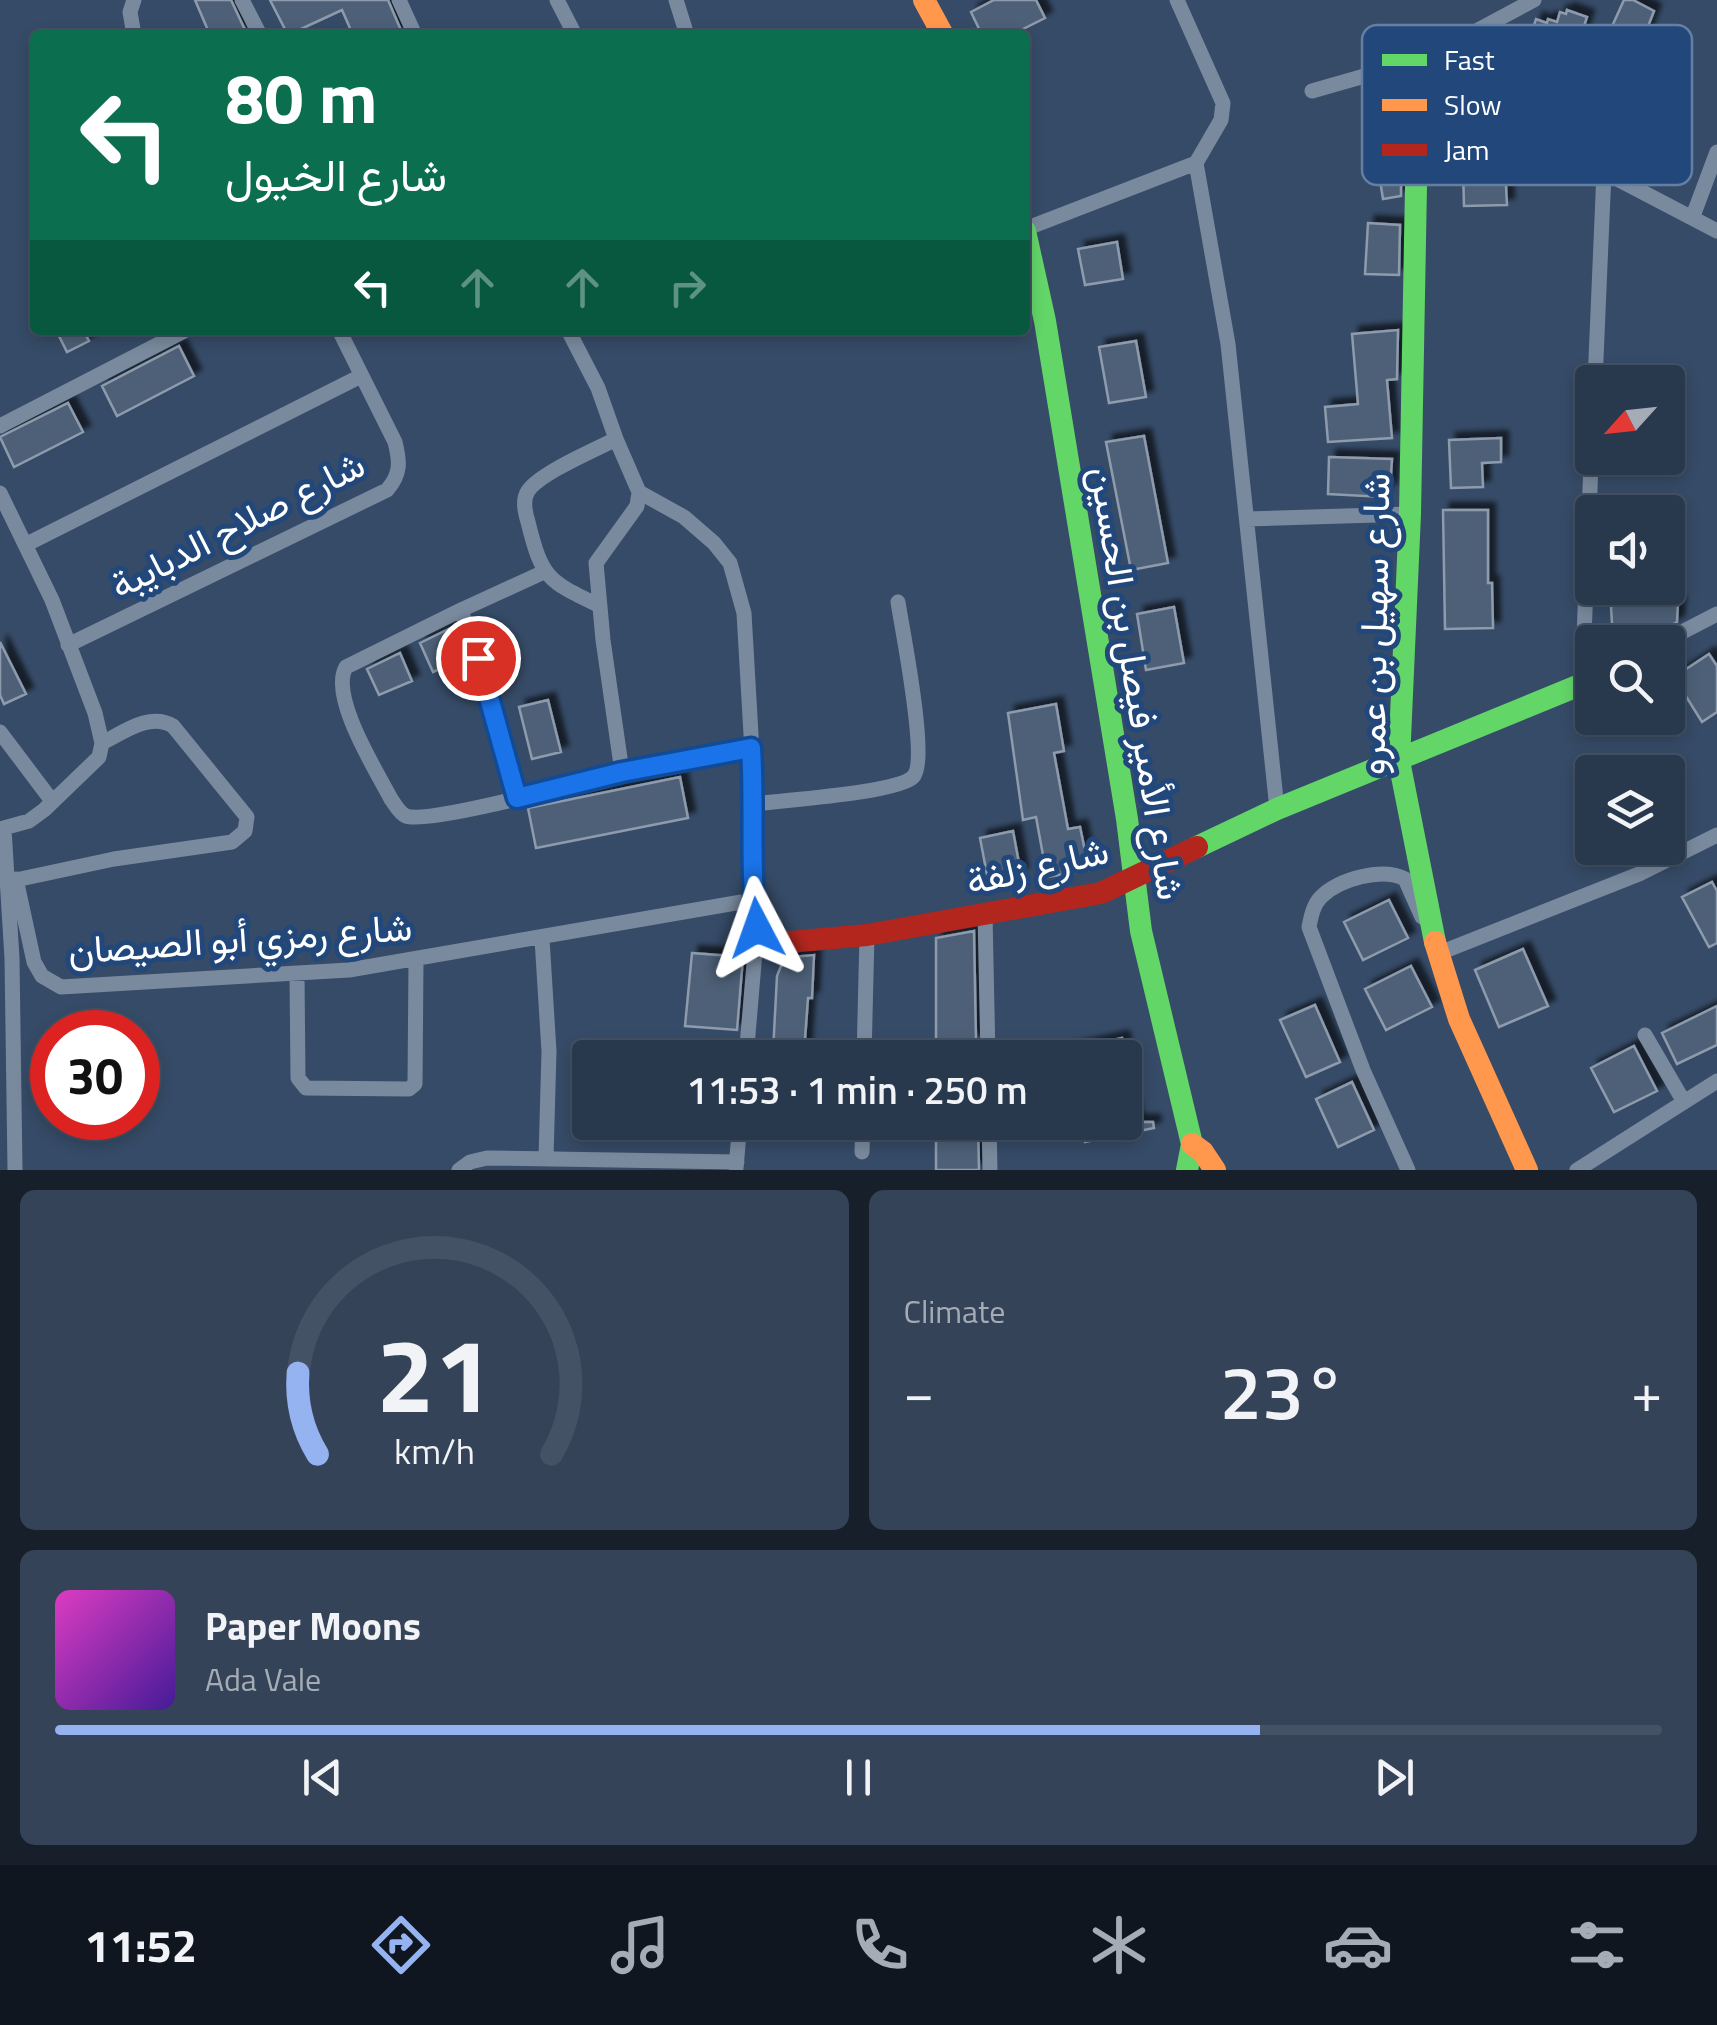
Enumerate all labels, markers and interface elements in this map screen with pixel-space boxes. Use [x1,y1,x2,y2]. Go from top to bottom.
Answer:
legend [1362,25,1692,185]
text: Fast [1444,38,1495,81]
text: 80 m [225,44,378,150]
icon: left [60,70,190,200]
text: Slow [1444,83,1502,126]
text: Jam [1444,128,1490,171]
text: شارع الخيول [225,140,447,208]
icon: left [345,260,400,315]
icon: ahead [450,260,505,315]
icon: ahead [555,260,610,315]
icon: right [660,260,715,315]
north arrow [1575,365,1685,475]
map controls [1575,365,1685,865]
street label: شارع صلاح الدبايبة [99,435,375,613]
street label: شارع الأمير فيصل بن الحسين [1075,462,1201,904]
street label: شارع سهيل بن عمرو [1341,472,1405,776]
button: sound [1575,495,1685,605]
pin [436,616,521,701]
button: search [1575,625,1685,735]
icon: arrive [451,631,506,686]
button: layers [1575,755,1685,865]
street label: شارع زلفة [960,820,1114,910]
position arrow [705,876,809,980]
street label: شارع رمزي أبو الصيصان [66,897,414,982]
speed limit sign: 30 [30,1010,160,1140]
text: 11:53 · 1 min · 250 m [686,1061,1028,1119]
text: Climate [904,1287,1005,1335]
text: 21 [376,1294,492,1452]
text: 23° [1220,1334,1346,1448]
text: − [904,1350,934,1433]
text: + [1631,1350,1662,1433]
text: km/h [394,1423,475,1478]
text: Paper Moons [205,1597,421,1655]
text: Ada Vale [205,1655,321,1703]
icon: previous [295,1750,350,1805]
icon: pause [831,1750,886,1805]
icon: next [1367,1750,1422,1805]
icon: directions [366,1910,436,1980]
icon: music [605,1910,675,1980]
icon: phone [845,1910,915,1980]
icon: climate [1084,1910,1154,1980]
icon: car [1323,1910,1393,1980]
icon: filters [1562,1910,1632,1980]
text: 11:52 [85,1911,197,1979]

